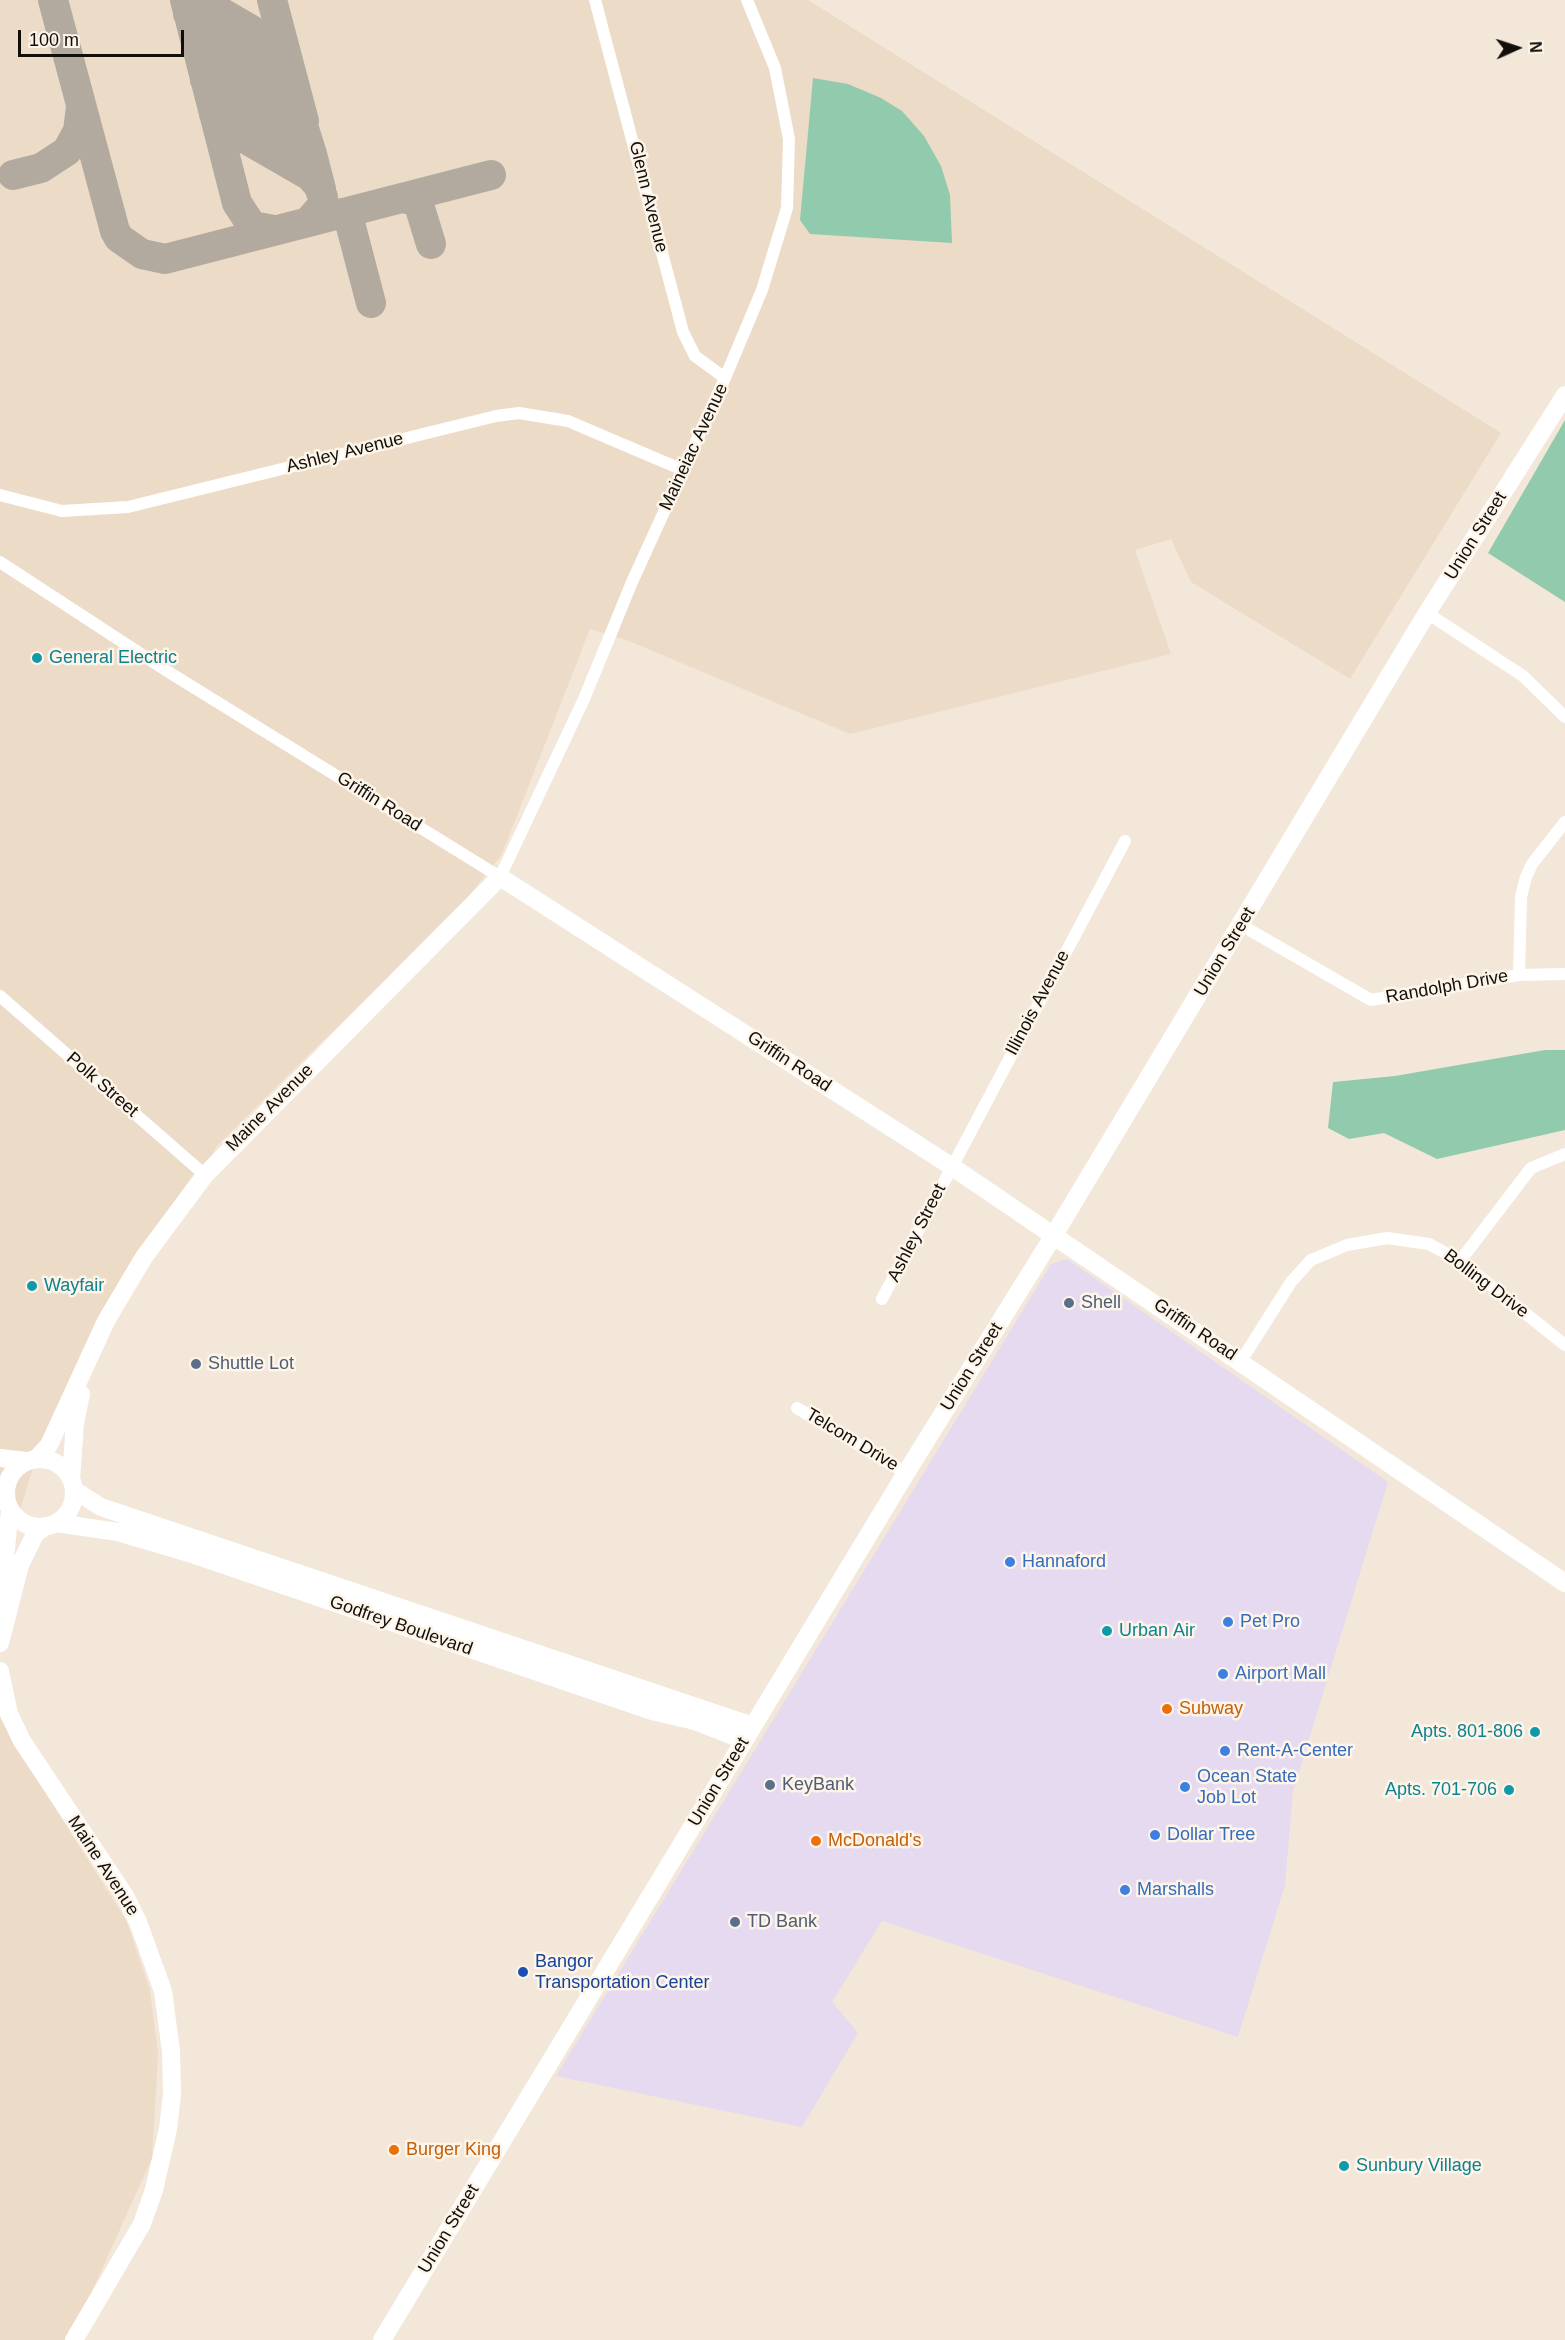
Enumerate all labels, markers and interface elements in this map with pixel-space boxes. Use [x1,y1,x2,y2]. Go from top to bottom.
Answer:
scale bar [21,18,188,56]
north arrow [1487,18,1547,78]
text: 100 m [29,30,79,50]
text: N [1527,41,1544,53]
street label: Glenn Avenue [624,139,672,255]
street label: Maineiac Avenue [655,380,733,514]
street label: Ashley Avenue [284,428,406,478]
street label: Union Street [1440,488,1512,584]
place label: General Electric [49,647,177,669]
marker: General Electric [30,651,44,665]
street label: Griffin Road [333,767,425,837]
street label: Union Street [1190,904,1260,1000]
street label: Illinois Avenue [1001,947,1075,1059]
street label: Randolph Drive [1384,966,1510,1008]
street label: Griffin Road [743,1027,835,1097]
street label: Polk Street [62,1048,142,1122]
street label: Maine Avenue [222,1060,318,1156]
street label: Ashley Street [883,1180,951,1286]
street label: Bolling Drive [1439,1245,1533,1323]
place label: Wayfair [44,1275,104,1297]
marker: Wayfair [25,1279,39,1293]
place label: Shell [1081,1292,1121,1314]
street label: Griffin Road [1149,1294,1241,1366]
marker: Shell [1062,1296,1076,1310]
street label: Union Street [936,1319,1008,1415]
place label: Shuttle Lot [208,1353,294,1375]
marker: Shuttle Lot [189,1357,203,1371]
street label: Telcom Drive [802,1404,902,1476]
place label: Hannaford [1022,1551,1106,1573]
marker: Hannaford [1003,1555,1017,1569]
street label: Godfrey Boulevard [327,1591,475,1661]
place label: Pet Pro [1240,1611,1300,1633]
marker: Pet Pro [1221,1615,1235,1629]
place label: Urban Air [1119,1620,1195,1642]
marker: Urban Air [1100,1624,1114,1638]
place label: Airport Mall [1235,1663,1326,1685]
marker: Airport Mall [1216,1667,1230,1681]
place label: Subway [1179,1698,1243,1720]
marker: Subway [1160,1702,1174,1716]
place label: Apts. 801-806 [1411,1721,1523,1743]
marker: Apts. 801-806 [1528,1725,1542,1739]
street label: Union Street [684,1734,754,1830]
place label: Rent-A-Center [1237,1740,1353,1762]
marker: Rent-A-Center [1218,1744,1232,1758]
place label: Ocean State Job Lot [1197,1766,1297,1808]
place label: KeyBank [782,1774,854,1796]
marker: KeyBank [763,1778,777,1792]
place label: Apts. 701-706 [1385,1779,1497,1801]
marker: Ocean State Job Lot [1178,1780,1192,1794]
marker: Apts. 701-706 [1502,1783,1516,1797]
street label: Maine Avenue [63,1812,143,1920]
place label: Dollar Tree [1167,1824,1255,1846]
marker: Dollar Tree [1148,1828,1162,1842]
place label: McDonald's [828,1830,921,1852]
marker: McDonald's [809,1834,823,1848]
place label: Marshalls [1137,1879,1214,1901]
marker: Marshalls [1118,1883,1132,1897]
place label: TD Bank [747,1911,817,1933]
marker: TD Bank [728,1915,742,1929]
place label: Bangor Transportation Center [535,1951,709,1994]
marker: Bangor Transportation Center [516,1965,530,1979]
place label: Burger King [406,2139,501,2161]
marker: Burger King [387,2143,401,2157]
place label: Sunbury Village [1356,2155,1482,2177]
marker: Sunbury Village [1337,2159,1351,2173]
street label: Union Street [414,2181,484,2277]

